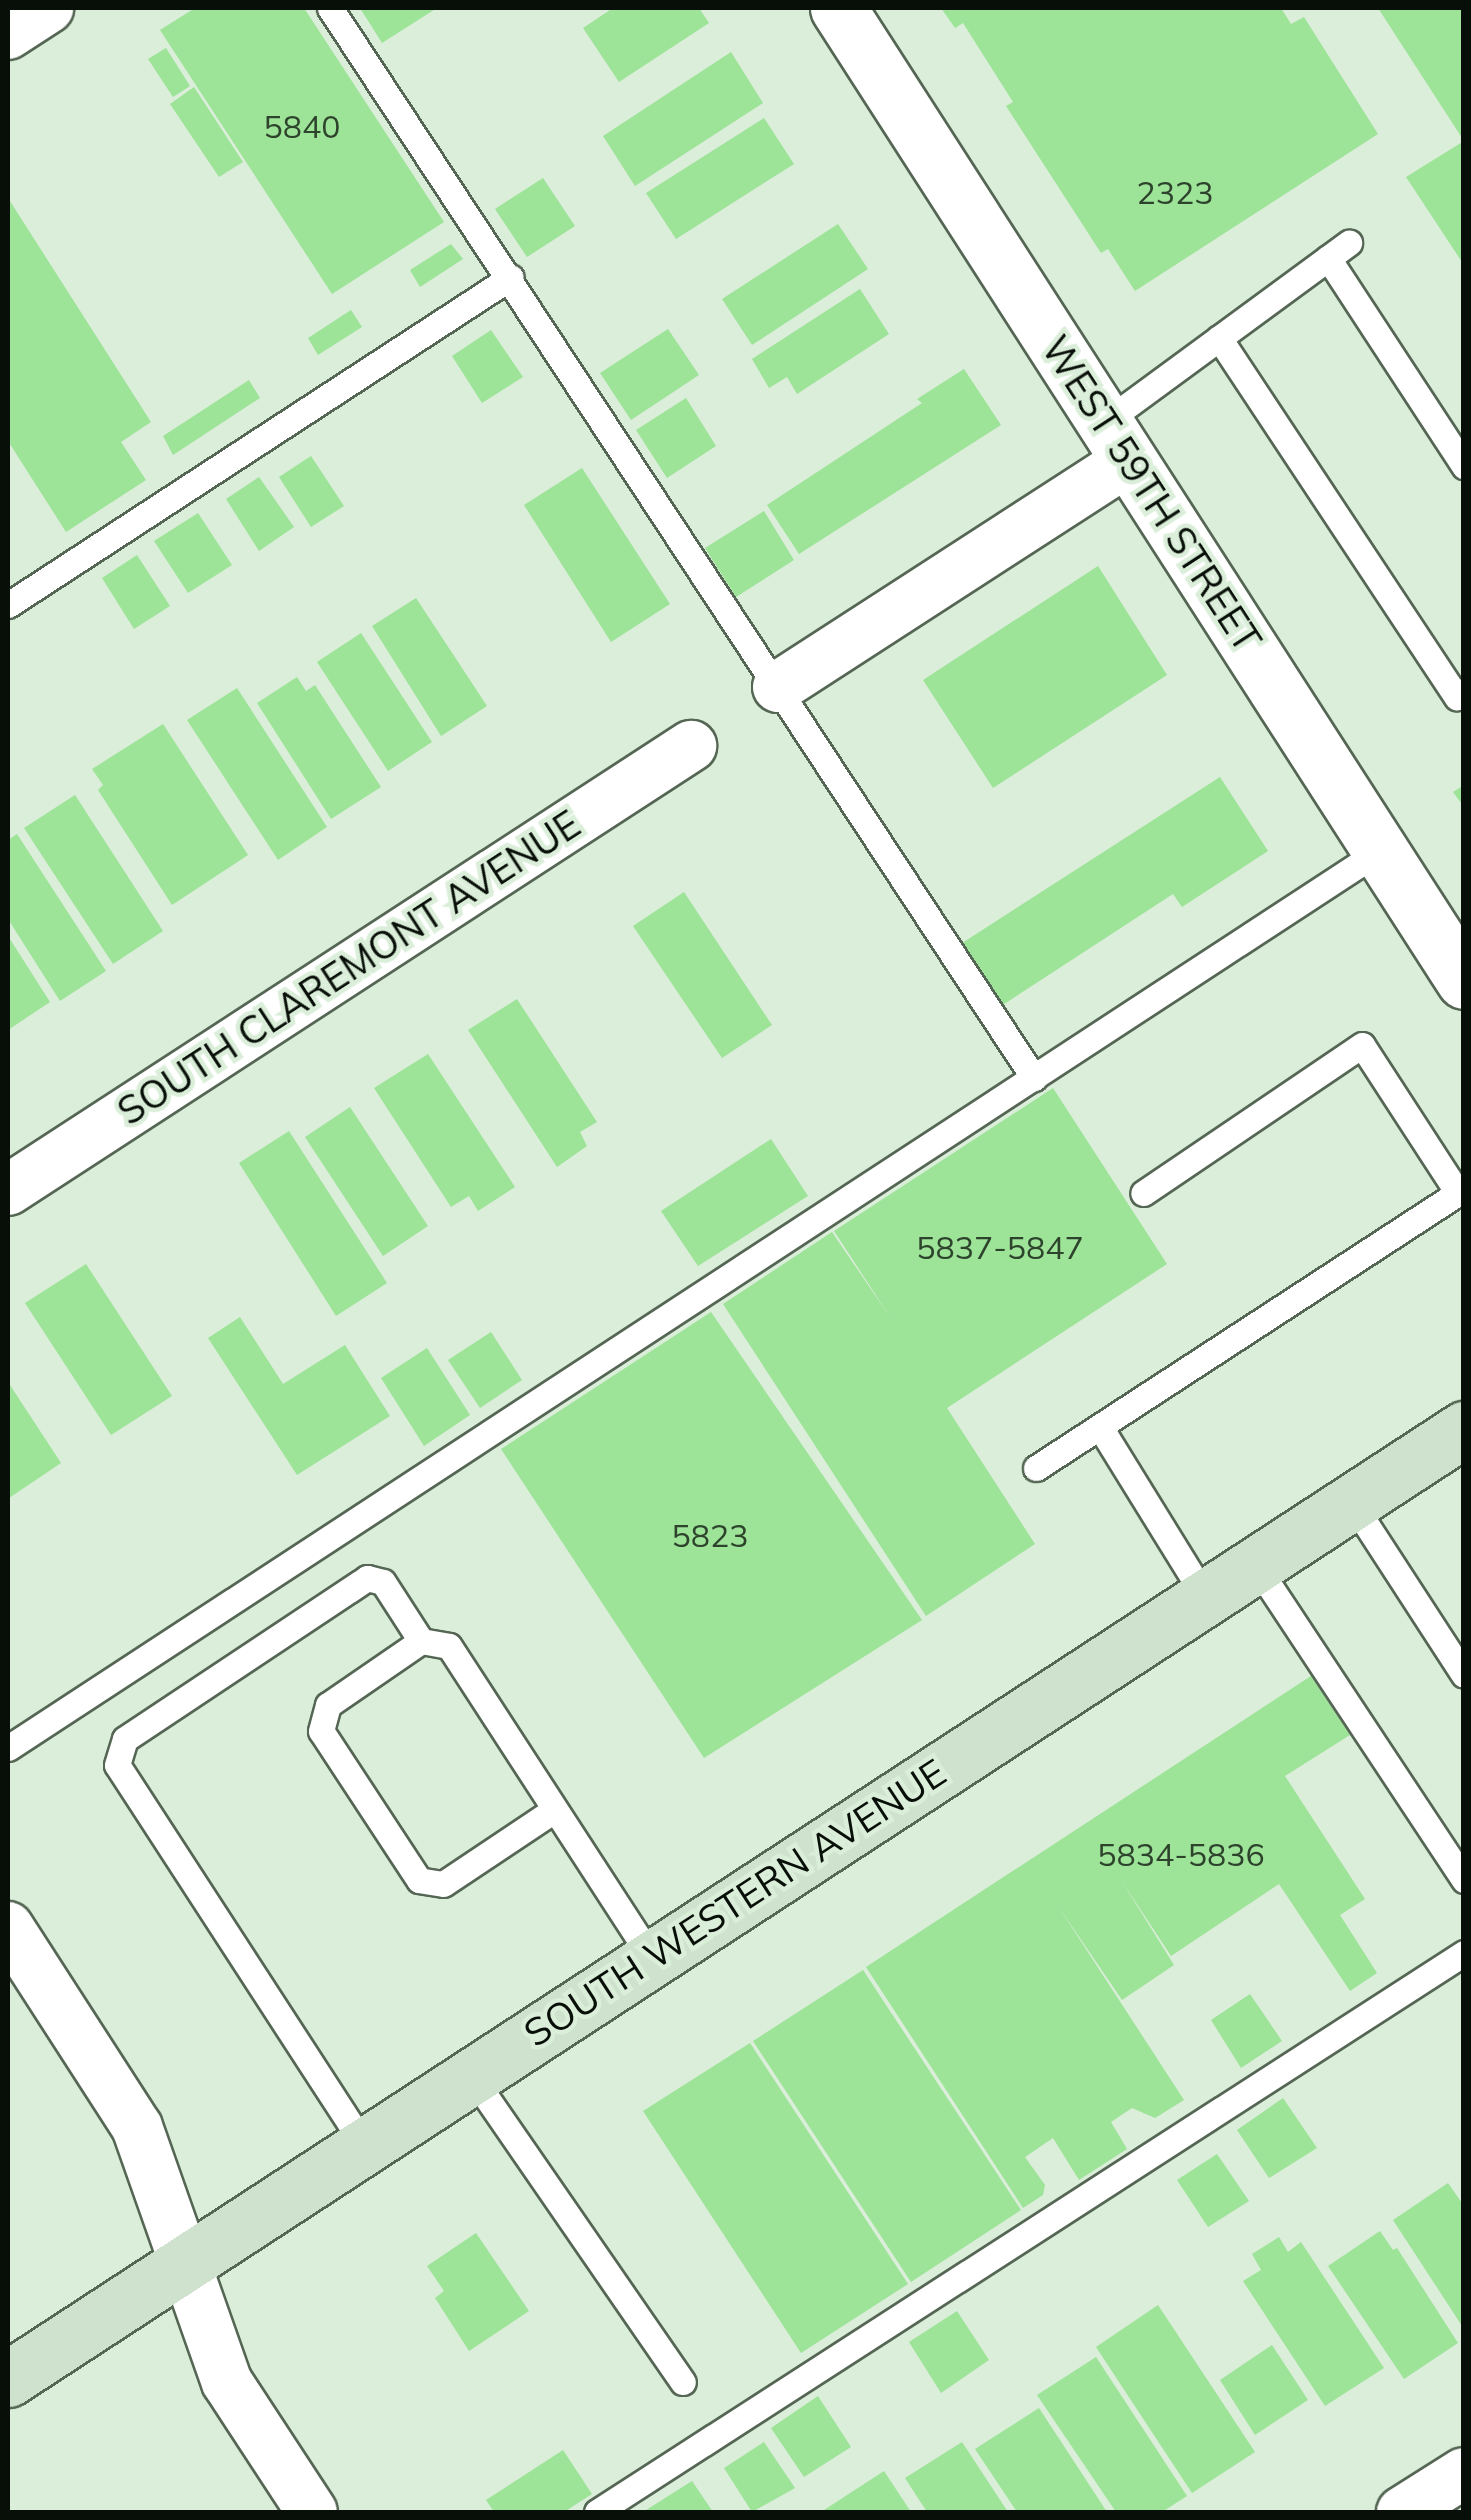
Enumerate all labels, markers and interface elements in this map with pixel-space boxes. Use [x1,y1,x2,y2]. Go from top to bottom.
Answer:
house number: 5840 [264,107,340,145]
house number: 2323 [1137,173,1213,211]
street label: WEST 59TH STREET [1032,328,1270,660]
street label: SOUTH CLAREMONT AVENUE [109,801,589,1135]
house number: 5837-5847 [916,1228,1084,1266]
house number: 5823 [672,1516,748,1554]
street label: SOUTH WESTERN AVENUE [516,1750,954,2056]
house number: 5834-5836 [1097,1835,1265,1873]

